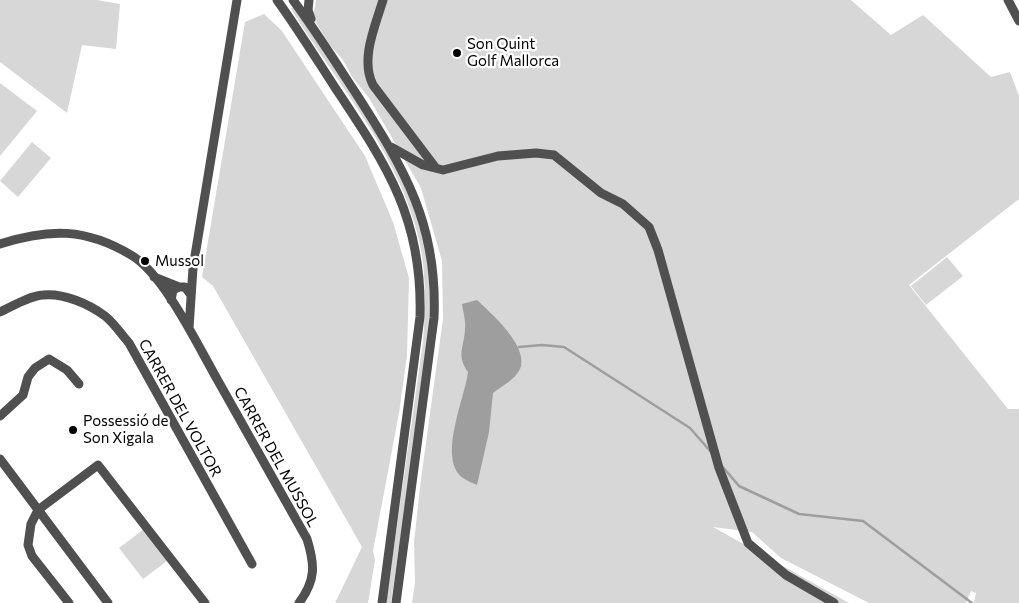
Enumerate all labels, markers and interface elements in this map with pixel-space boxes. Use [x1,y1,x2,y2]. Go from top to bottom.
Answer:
place label: Son Quint Golf Mallorca [467,35,559,70]
marker: Son Quint Golf Mallorca [451,47,463,59]
place label: Mussol [155,252,204,270]
marker: Mussol [139,255,151,267]
street label: CARRER DEL VOLTOR [135,336,225,480]
street label: CARRER DEL MUSSOL [230,384,322,530]
place label: Possessió de Son Xigala [83,412,168,447]
marker: Possessió de Son Xigala [67,424,79,436]

